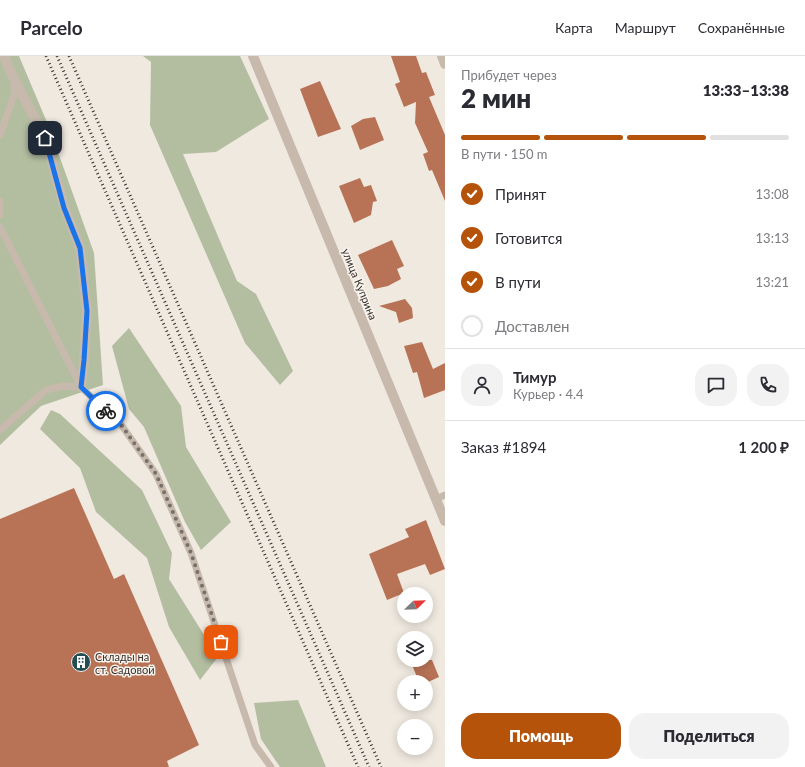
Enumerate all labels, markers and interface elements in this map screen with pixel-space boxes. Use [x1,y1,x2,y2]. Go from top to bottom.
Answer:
text: Parcelo [20,16,83,39]
text: Карта [555,19,593,36]
text: Маршрут [615,19,676,36]
text: Сохранённые [698,19,785,36]
text: Прибудет через [461,67,557,83]
text: 13:33–13:38 [703,81,789,99]
text: 2 мин [461,82,531,114]
pin [28,121,62,155]
icon: home [34,127,56,149]
text: В пути · 150 m [461,146,547,162]
icon: check [461,183,483,205]
text: Принят [495,185,546,203]
text: 13:08 [756,186,789,202]
icon: check [461,227,483,249]
text: Готовится [495,229,562,247]
text: 13:13 [756,230,789,246]
street label: улица Куприна [340,246,380,322]
icon: check [461,271,483,293]
text: В пути [495,273,541,291]
text: 13:21 [756,274,789,290]
text: Доставлен [495,317,570,335]
button: person [461,364,503,406]
button: chat [695,364,737,406]
button: phone [747,364,789,406]
text: Тимур [513,368,556,386]
text: Курьер · 4.4 [513,386,584,402]
courier [86,391,126,431]
icon: bike [95,400,117,422]
text: Заказ #1894 [461,438,546,456]
text: 1 200 ₽ [738,438,789,456]
north arrow [397,587,433,623]
map controls [397,587,433,755]
pin [204,625,238,659]
icon: bag [210,631,232,653]
button: layers [397,631,433,667]
place label: Склады на ст. Садовой [95,650,155,676]
building icon: Склады на ст. Садовой [70,651,92,673]
button: + [397,675,433,711]
button: Помощь [461,713,621,759]
button: Поделиться [629,713,789,759]
button: − [397,719,433,755]

